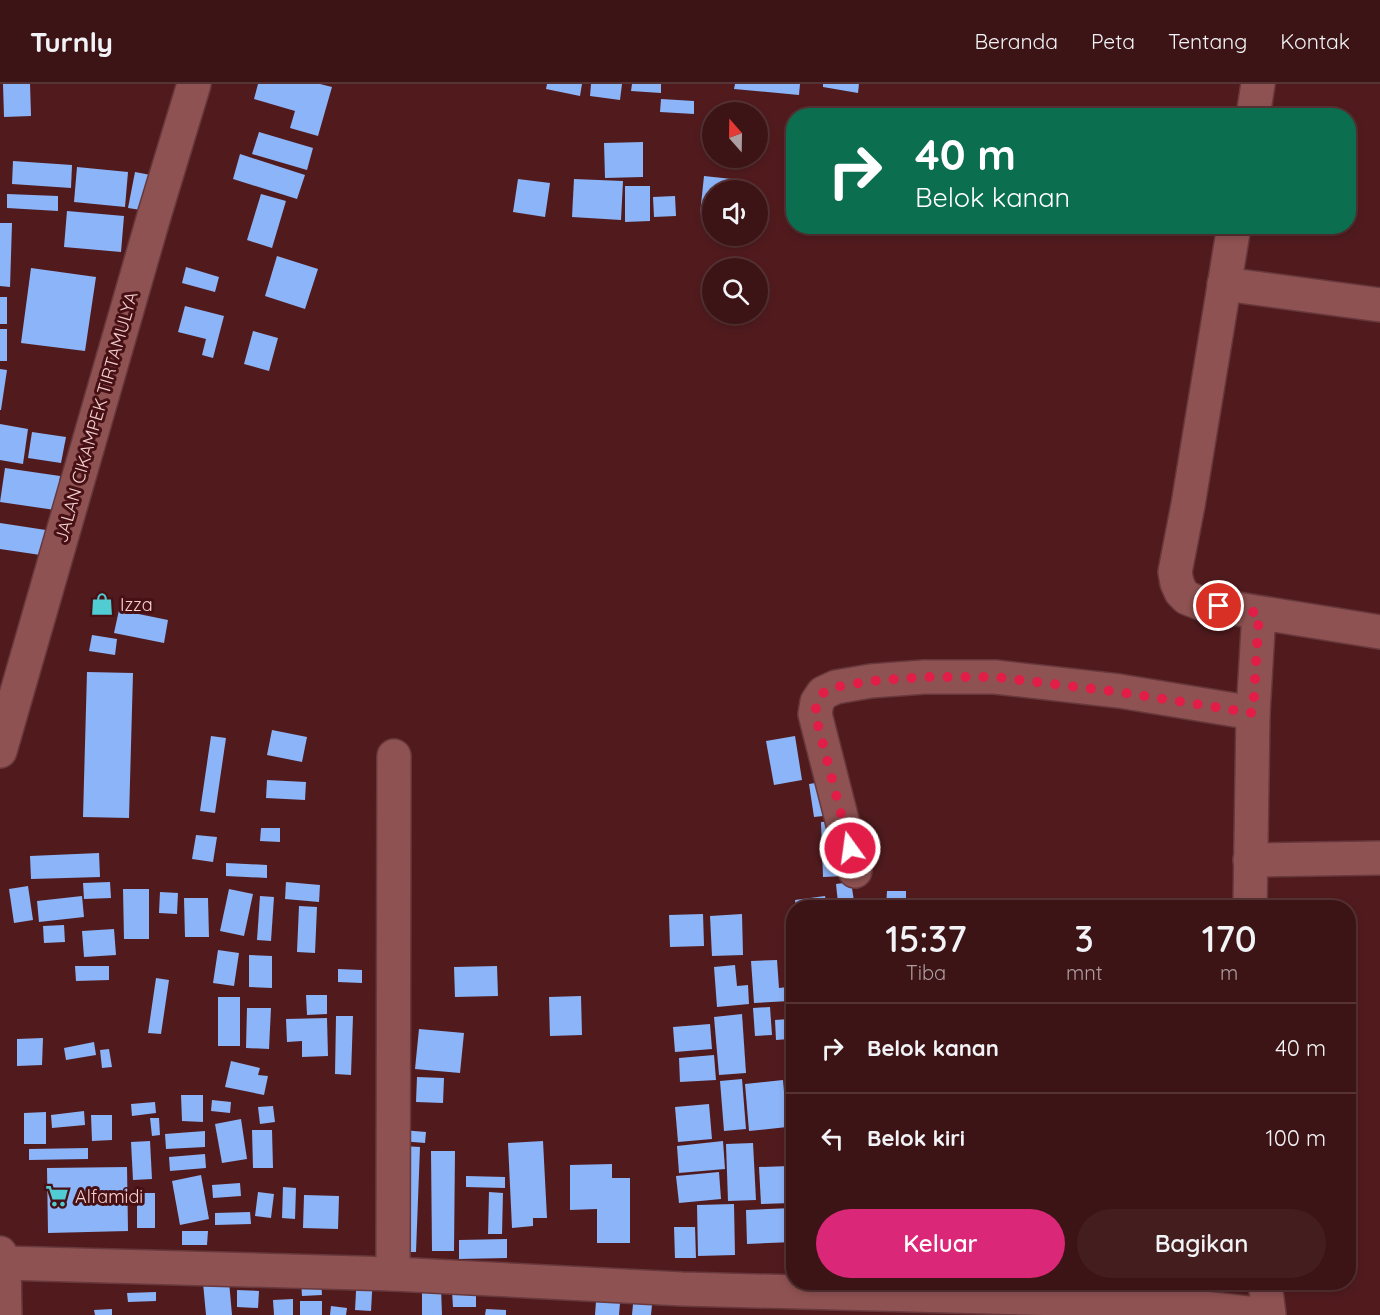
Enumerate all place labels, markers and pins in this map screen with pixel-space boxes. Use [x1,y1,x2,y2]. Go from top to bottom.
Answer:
pin [1193,580,1244,631]
shop icon: Izza [89,591,115,617]
place label: Izza [120,593,153,616]
supermarket icon: Alfamidi [44,1183,70,1209]
place label: Alfamidi [75,1185,143,1208]

